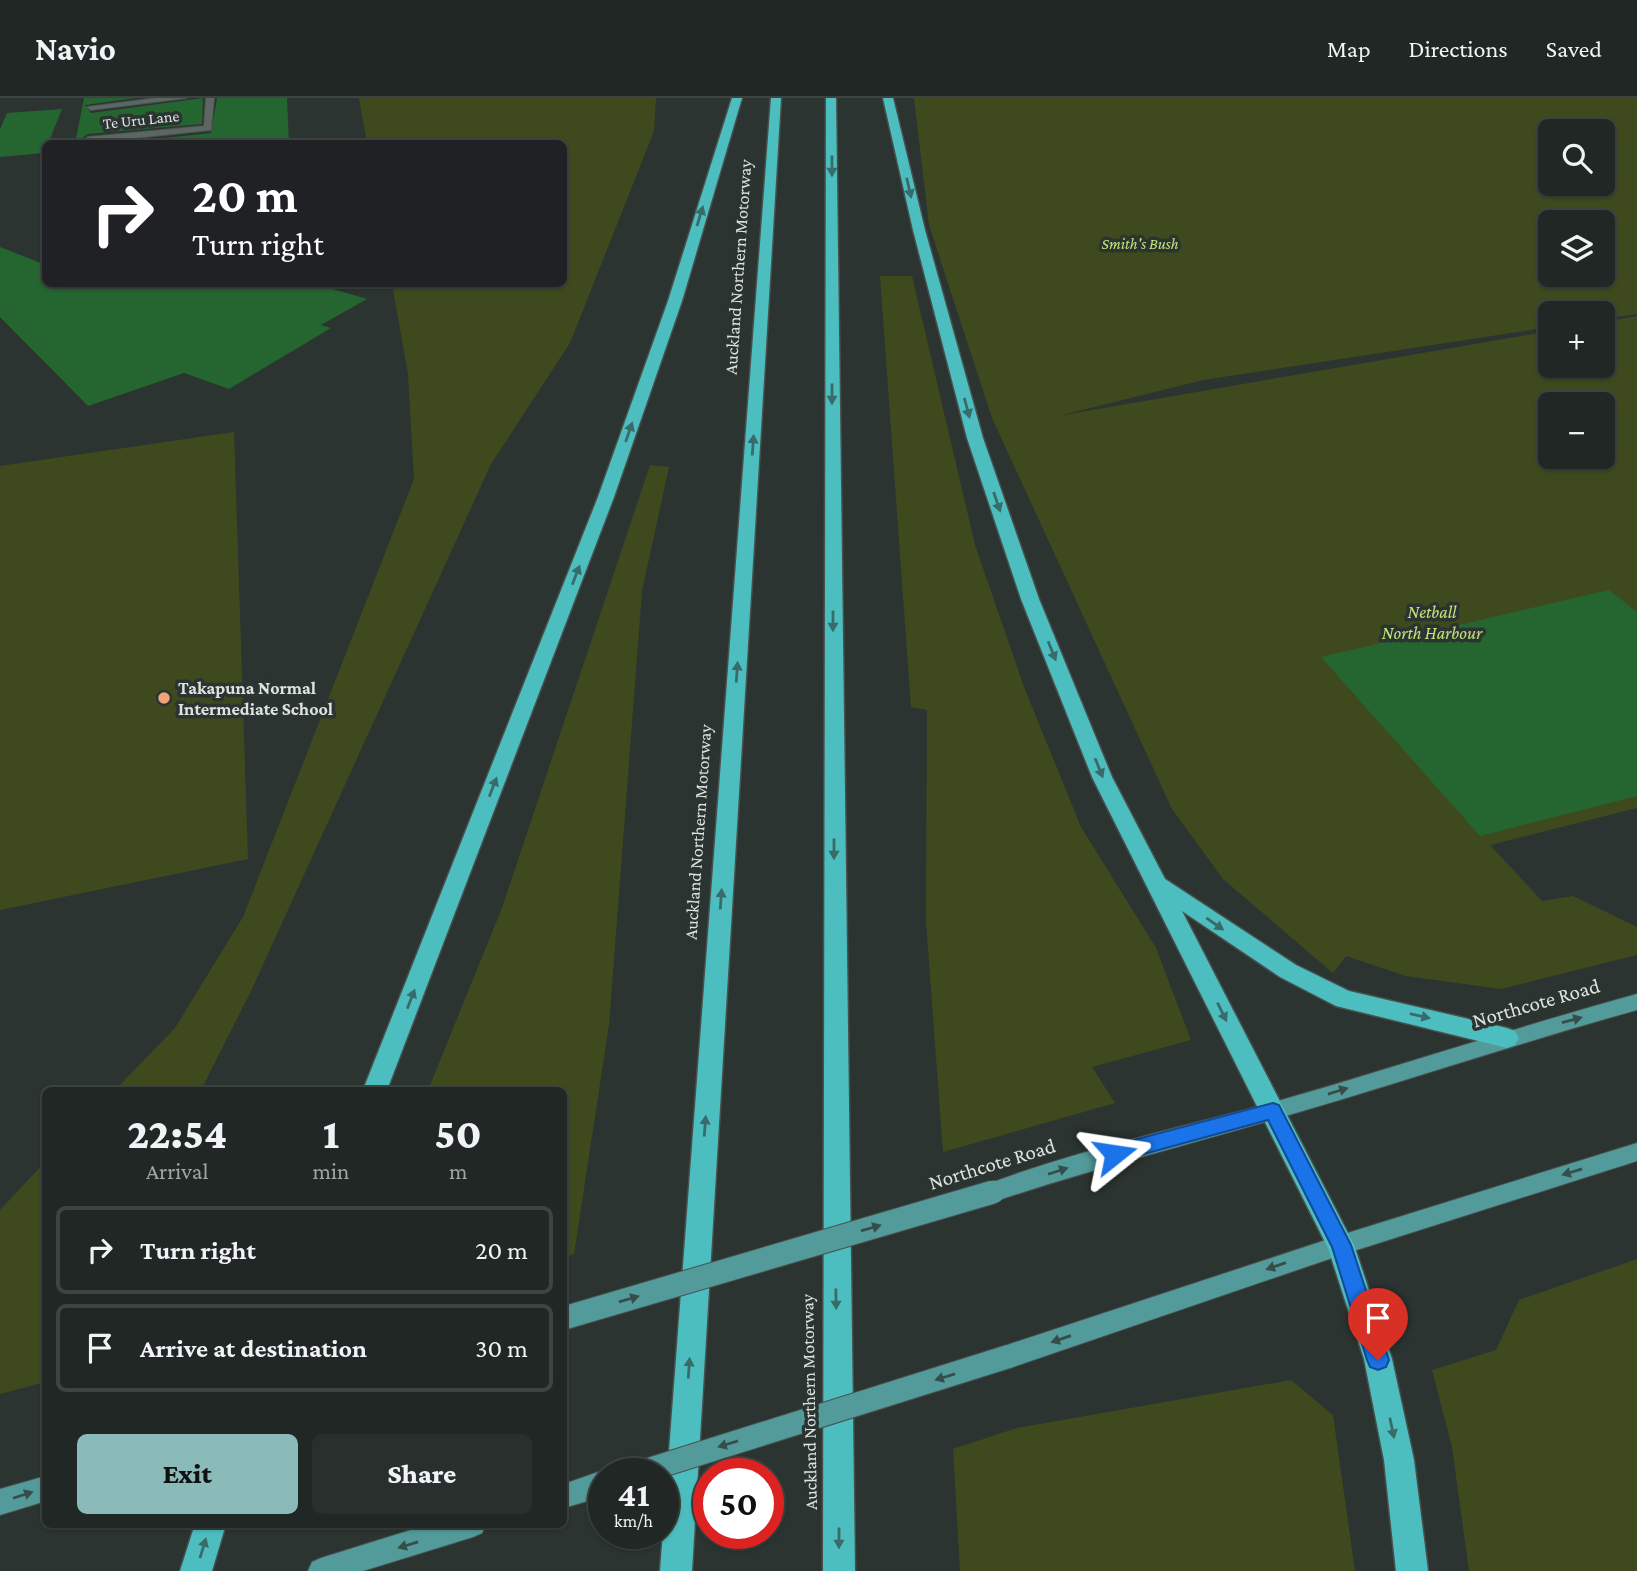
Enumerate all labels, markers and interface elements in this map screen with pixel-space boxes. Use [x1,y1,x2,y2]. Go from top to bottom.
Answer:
text: Navio [35,30,116,67]
text: Map [1327,35,1371,62]
text: Directions [1409,35,1508,62]
text: Saved [1546,35,1602,62]
street label: Te Uru Lane [102,107,180,132]
map controls [1538,119,1615,469]
button: search [1538,119,1615,196]
one-way arrow [826,155,838,177]
street label: Auckland Northern Motorway [720,158,756,375]
icon: right [77,168,168,259]
text: 20 m [192,168,298,223]
one-way arrow [904,177,915,199]
one-way arrow [695,205,705,226]
button: layers [1538,210,1615,287]
text: Turn right [192,226,324,262]
park label: Smith's Bush [1102,235,1179,252]
button: + [1538,301,1615,378]
one-way arrow [826,383,838,405]
button: − [1538,392,1615,469]
one-way arrow [962,397,973,419]
one-way arrow [624,422,635,443]
one-way arrow [748,434,759,456]
one-way arrow [992,492,1003,513]
one-way arrow [570,564,581,585]
park label: Netball North Harbour [1382,602,1483,643]
one-way arrow [827,610,839,632]
one-way arrow [1046,641,1057,662]
one-way arrow [732,661,743,683]
place label: Takapuna Normal Intermediate School [178,678,333,719]
marker: Takapuna Normal Intermediate School [156,690,172,706]
street label: Auckland Northern Motorway [680,723,716,940]
one-way arrow [1093,757,1104,778]
one-way arrow [488,776,499,797]
one-way arrow [828,838,840,860]
one-way arrow [716,887,727,909]
one-way arrow [1206,917,1224,931]
street label: Northcote Road [1470,973,1602,1033]
one-way arrow [406,988,417,1009]
one-way arrow [1216,1002,1228,1022]
one-way arrow [1409,1011,1431,1022]
one-way arrow [1561,1014,1583,1025]
one-way arrow [1327,1085,1348,1095]
text: 22:54 [127,1110,227,1157]
text: 1 [323,1110,339,1157]
text: 50 [435,1110,482,1157]
one-way arrow [700,1114,711,1136]
position arrow [1078,1117,1152,1191]
street label: Northcote Road [926,1133,1058,1195]
text: Arrival [146,1158,208,1184]
text: min [312,1158,349,1184]
text: m [449,1158,467,1184]
one-way arrow [1048,1165,1069,1176]
one-way arrow [1561,1168,1582,1178]
one-way arrow [861,1223,882,1233]
icon: right [81,1231,119,1269]
text: Turn right [140,1236,256,1265]
text: 20 m [475,1236,528,1265]
one-way arrow [1266,1262,1287,1272]
pin [1348,1288,1408,1360]
one-way arrow [830,1289,842,1311]
one-way arrow [619,1293,640,1303]
street label: Auckland Northern Motorway [797,1293,821,1510]
icon: arrive [1359,1299,1397,1337]
icon: arrive [81,1329,119,1367]
text: Arrive at destination [140,1334,367,1363]
text: 30 m [475,1334,528,1363]
one-way arrow [1050,1334,1071,1345]
one-way arrow [684,1357,695,1379]
one-way arrow [935,1372,956,1382]
one-way arrow [1387,1417,1398,1439]
button: Exit [77,1434,298,1514]
button: Share [312,1434,532,1514]
one-way arrow [717,1440,738,1450]
speed limit sign: 50 [693,1458,784,1549]
text: 41 [618,1475,649,1514]
one-way arrow [12,1489,33,1500]
text: km/h [614,1511,653,1531]
one-way arrow [833,1527,845,1549]
one-way arrow [199,1537,209,1558]
one-way arrow [397,1540,418,1550]

